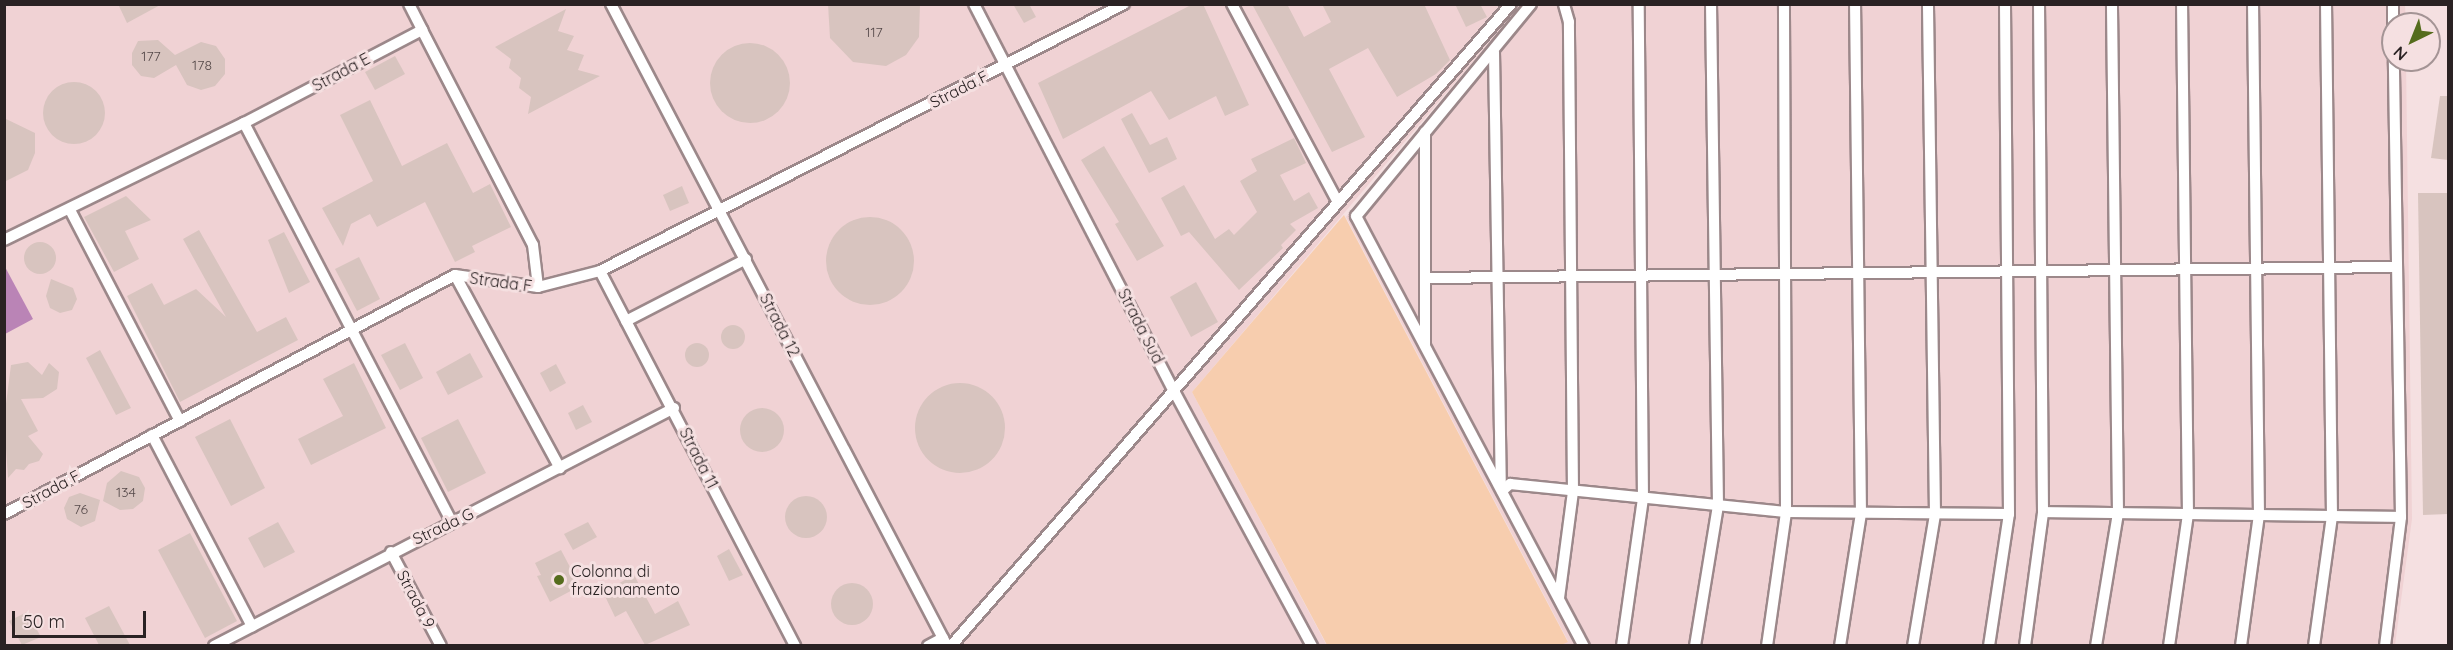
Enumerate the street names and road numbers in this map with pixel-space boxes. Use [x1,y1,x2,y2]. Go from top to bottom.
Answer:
street label: Strada E [309,49,373,95]
street label: Strada F [927,66,991,112]
street label: Strada F [469,268,533,296]
street label: Strada Sud [1114,285,1168,367]
street label: Strada 12 [756,290,804,360]
street label: Strada 11 [676,424,722,492]
street label: Strada F [19,466,83,512]
street label: Strada G [410,504,476,548]
street label: Strada 9 [393,567,439,631]

